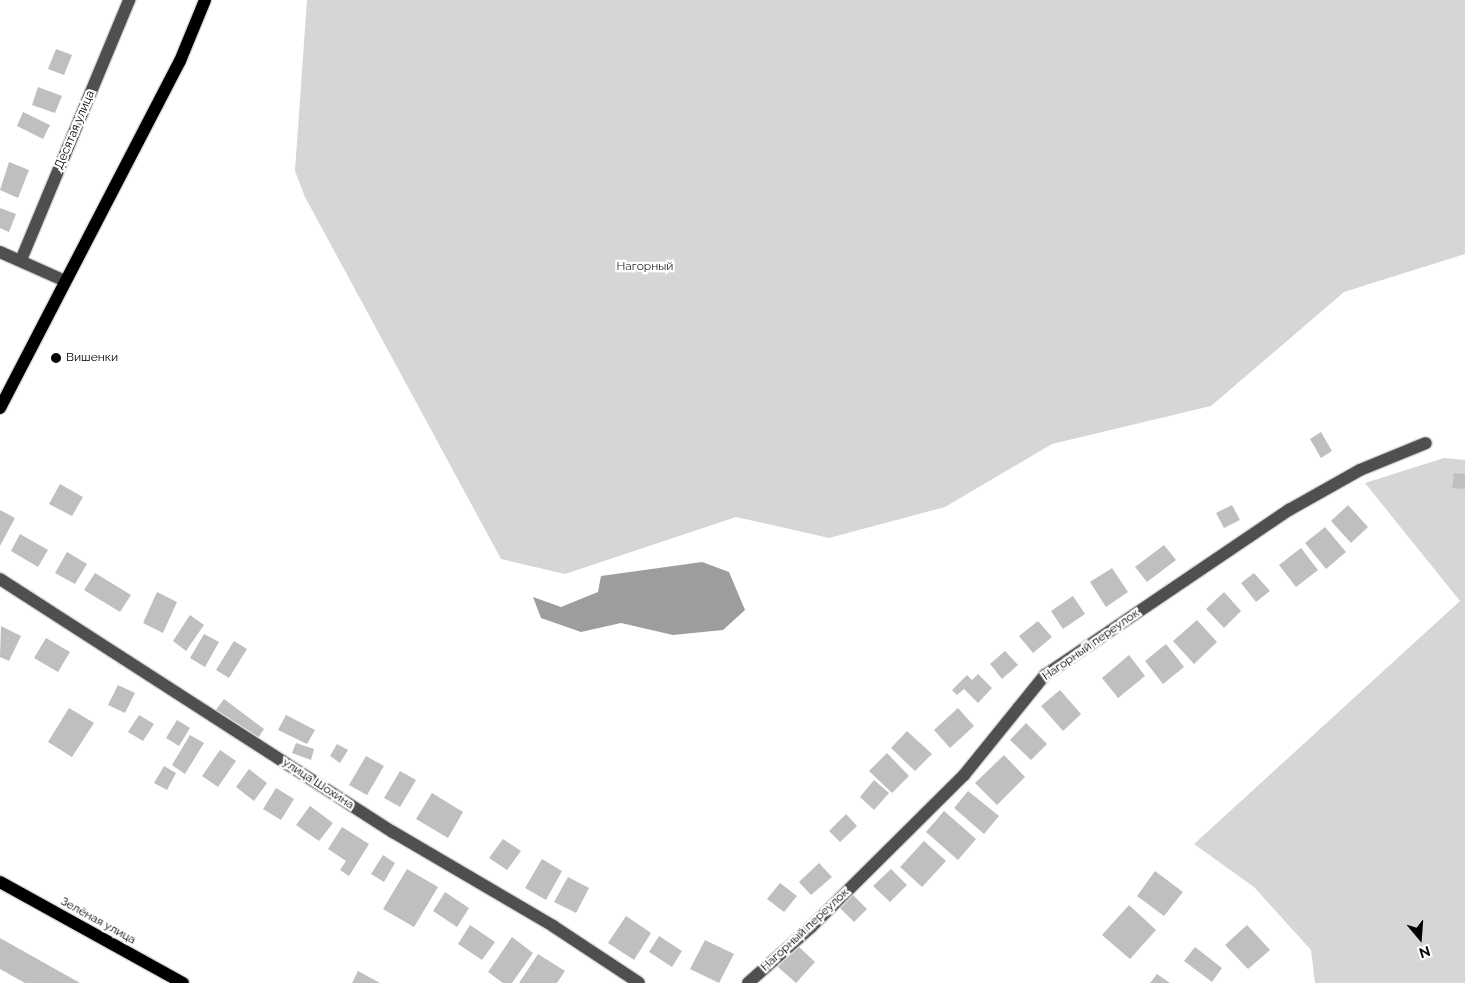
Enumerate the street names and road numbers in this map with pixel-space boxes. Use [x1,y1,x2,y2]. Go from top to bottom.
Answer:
street label: Десятая улица [52,88,98,172]
street label: Нагорный переулок [1040,606,1142,684]
street label: улица Шохина [280,756,356,812]
street label: Нагорный переулок [758,886,852,974]
street label: Зелёная улица [58,894,138,948]

